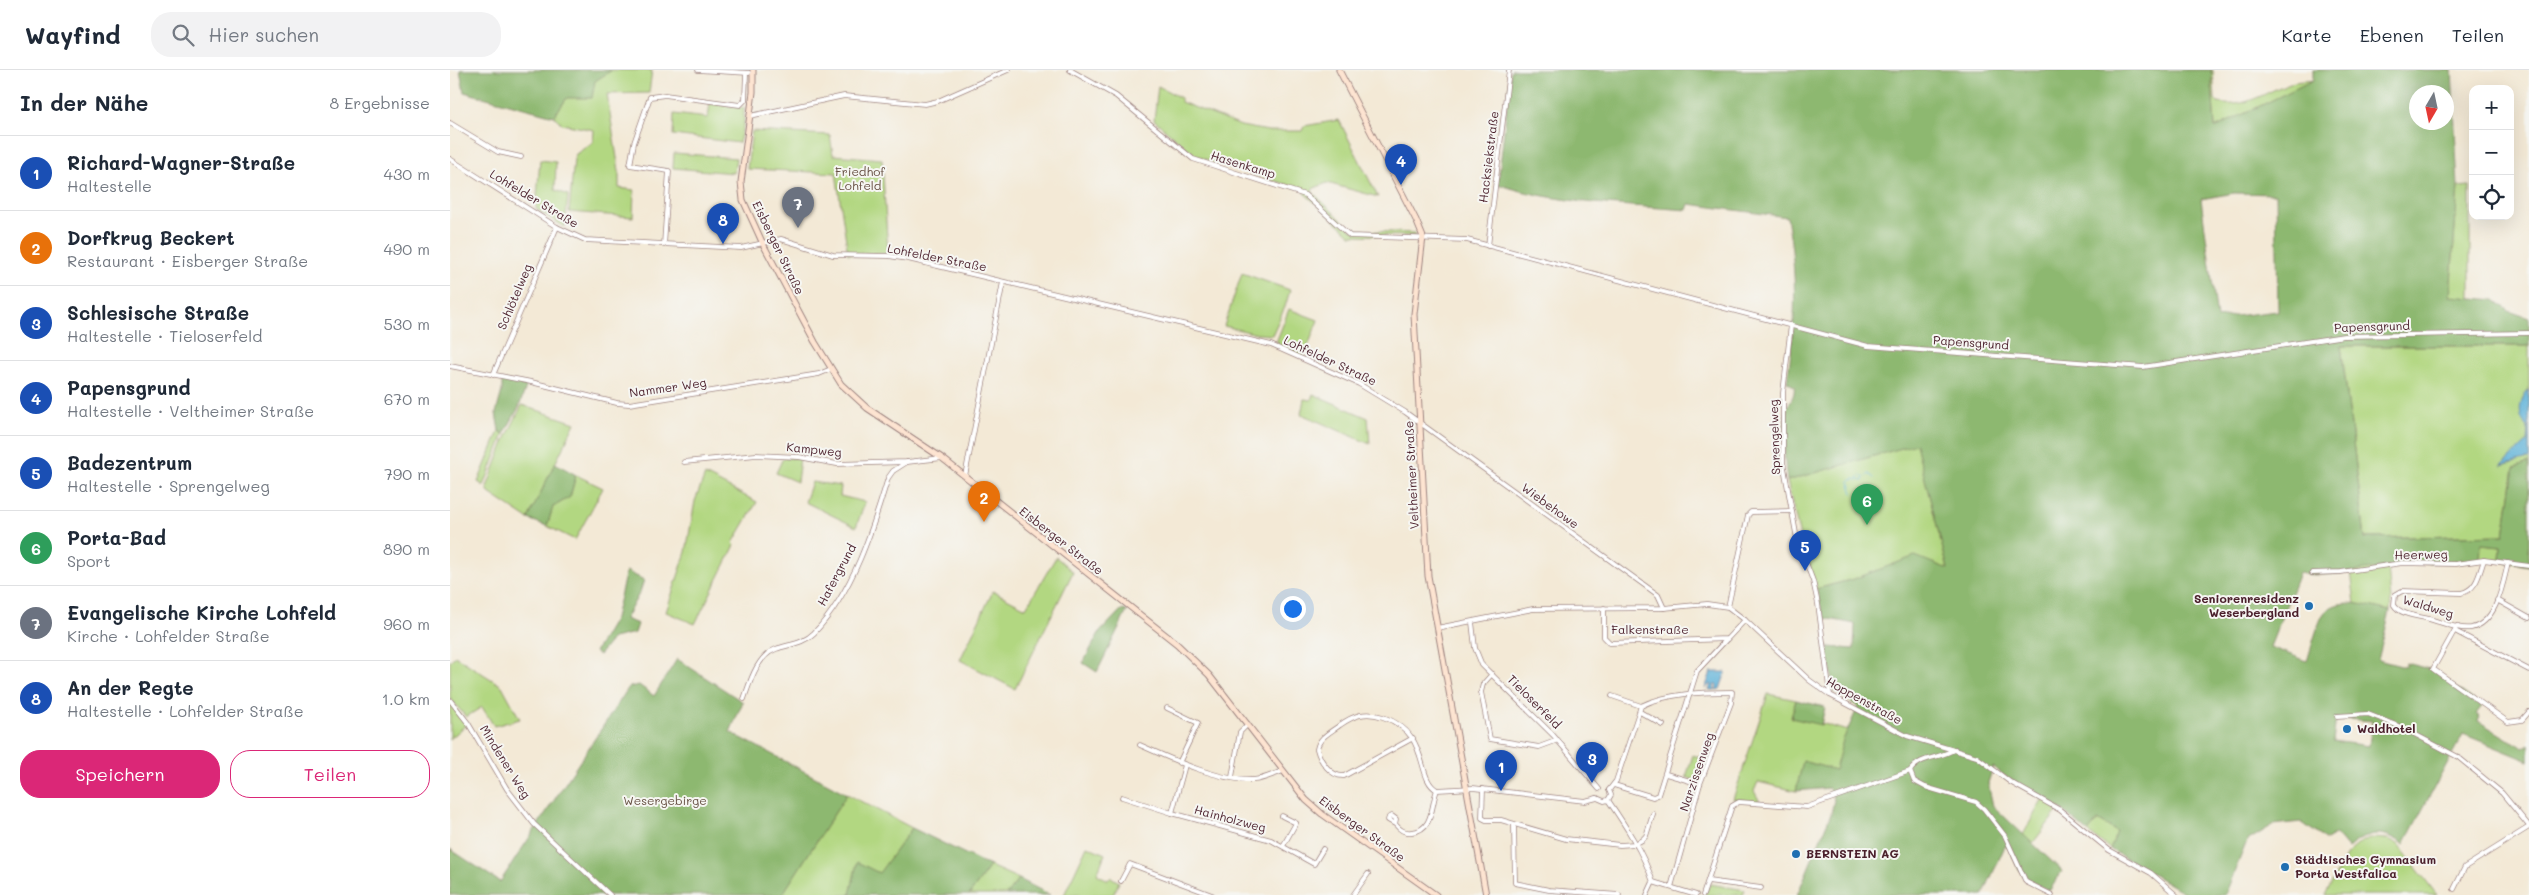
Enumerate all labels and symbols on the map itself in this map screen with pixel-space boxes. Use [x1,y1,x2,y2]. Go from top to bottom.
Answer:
north arrow [2409,85,2454,130]
street label: Hacksiekstraße [1474,110,1502,204]
pin: 4 [1385,144,1417,185]
street label: Hasenkamp [1209,147,1278,181]
park label: Friedhof Lohfeld [835,163,885,193]
street label: Lohfelder Straße [487,165,582,231]
pin: 7 [782,187,814,228]
street label: Eisberger Straße [749,198,809,297]
pin: 8 [707,203,739,244]
street label: Lohfelder Straße [886,240,988,274]
street label: Schlötelweg [493,261,535,332]
street label: Papensgrund [2334,317,2411,335]
street label: Papensgrund [1933,331,2010,353]
street label: Lohfelder Straße [1281,332,1379,389]
street label: Nammer Weg [628,374,707,400]
street label: Sprengelweg [1765,399,1783,475]
street label: Veltheimer Straße [1400,420,1422,530]
street label: Kampweg [786,438,843,460]
street label: Wiebehowe [1519,479,1583,531]
pin: 2 [968,481,1000,522]
pin: 6 [1851,484,1883,525]
street label: Eisberger Straße [1016,502,1107,578]
pin: 5 [1789,530,1821,571]
street label: Hafergrund [813,540,859,608]
street label: Heerweg [2394,546,2448,562]
place label: Seniorenresidenz Weserbergland [2194,590,2299,620]
street label: Waldweg [2401,591,2456,621]
your location [1280,596,1306,622]
marker: Seniorenresidenz Weserbergland [2303,600,2315,612]
street label: Falkenstraße [1611,621,1689,637]
street label: Tieloserfeld [1504,671,1565,732]
street label: Hoppenstraße [1824,673,1905,728]
place label: Waldhotel [2357,720,2415,736]
street label: Mindener Weg [477,722,535,801]
marker: Waldhotel [2341,723,2353,735]
street label: Narzissenweg [1675,730,1717,813]
pin: 3 [1576,742,1608,783]
pin: 1 [1485,750,1517,791]
park label: Wesergebirge [623,792,707,808]
street label: Eisberger Straße [1316,792,1409,865]
street label: Hainholzweg [1193,801,1268,835]
place label: BERNSTEIN AG [1806,845,1899,861]
marker: BERNSTEIN AG [1790,848,1802,860]
place label: Städtisches Gymnasium Porta Westfalica [2295,851,2436,881]
marker: Städtisches Gymnasium Porta Westfalica [2279,861,2291,873]

